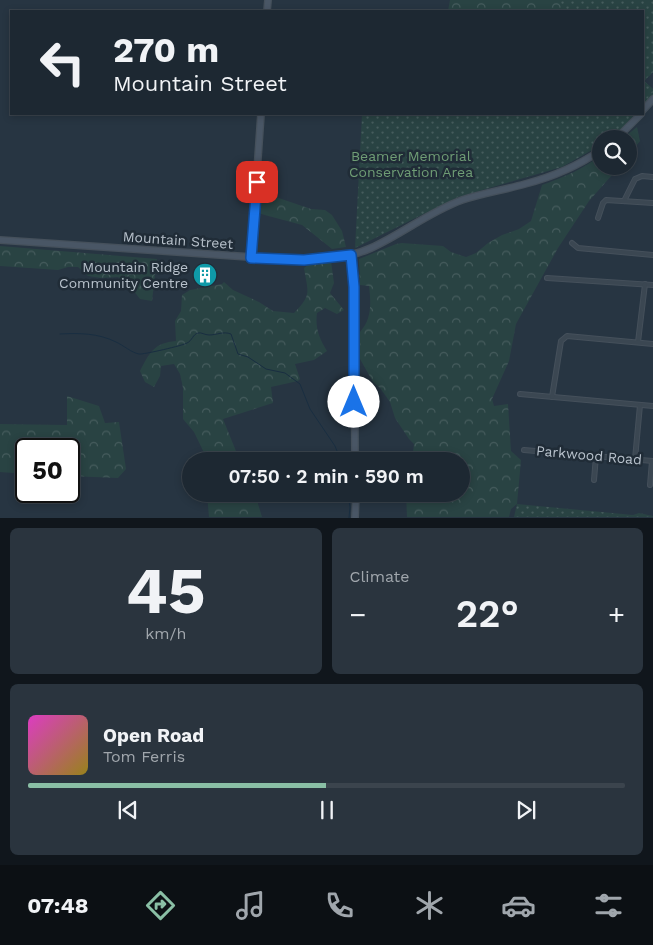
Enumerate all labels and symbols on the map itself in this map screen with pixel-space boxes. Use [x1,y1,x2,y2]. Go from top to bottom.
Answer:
park label: Beamer Memorial Conservation Area [349,148,473,180]
pin [236,161,278,203]
street label: Mountain Street [122,228,234,252]
place label: Mountain Ridge Community Centre [59,259,188,291]
building icon: Mountain Ridge Community Centre [192,262,218,288]
position arrow [327,375,379,427]
speed limit sign: 50 [15,438,80,503]
street label: Parkwood Road [535,442,643,468]

